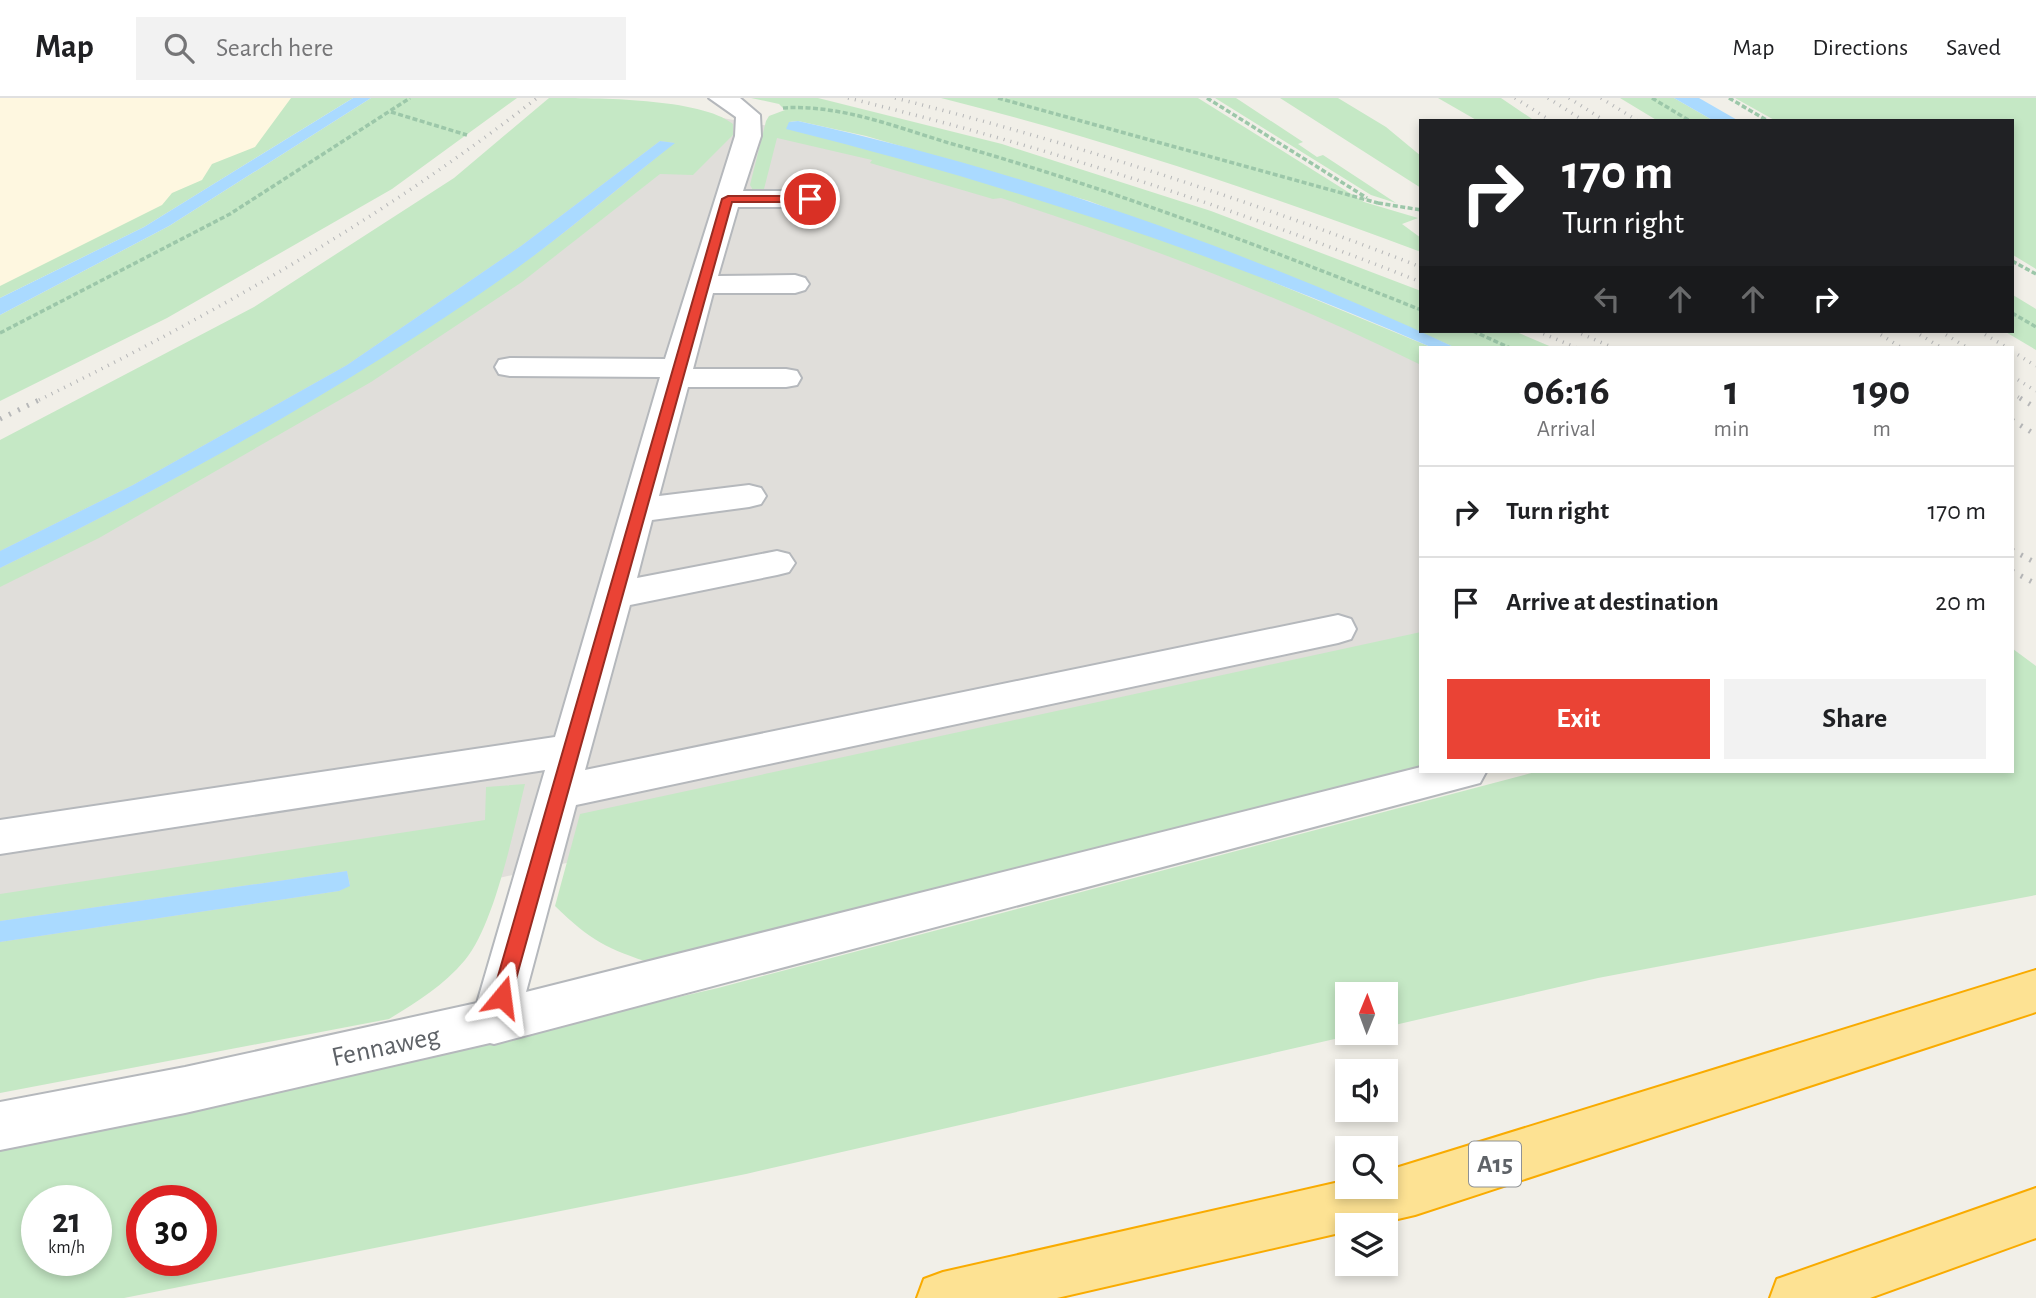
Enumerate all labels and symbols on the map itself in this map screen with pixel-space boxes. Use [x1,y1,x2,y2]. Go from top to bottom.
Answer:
pin [780,169,840,229]
position arrow [465,960,539,1034]
north arrow [1335,982,1398,1045]
street label: Fennaweg [329,1022,443,1072]
road number: A15 [1469,1142,1521,1186]
speed limit sign: 30 [126,1185,217,1276]

